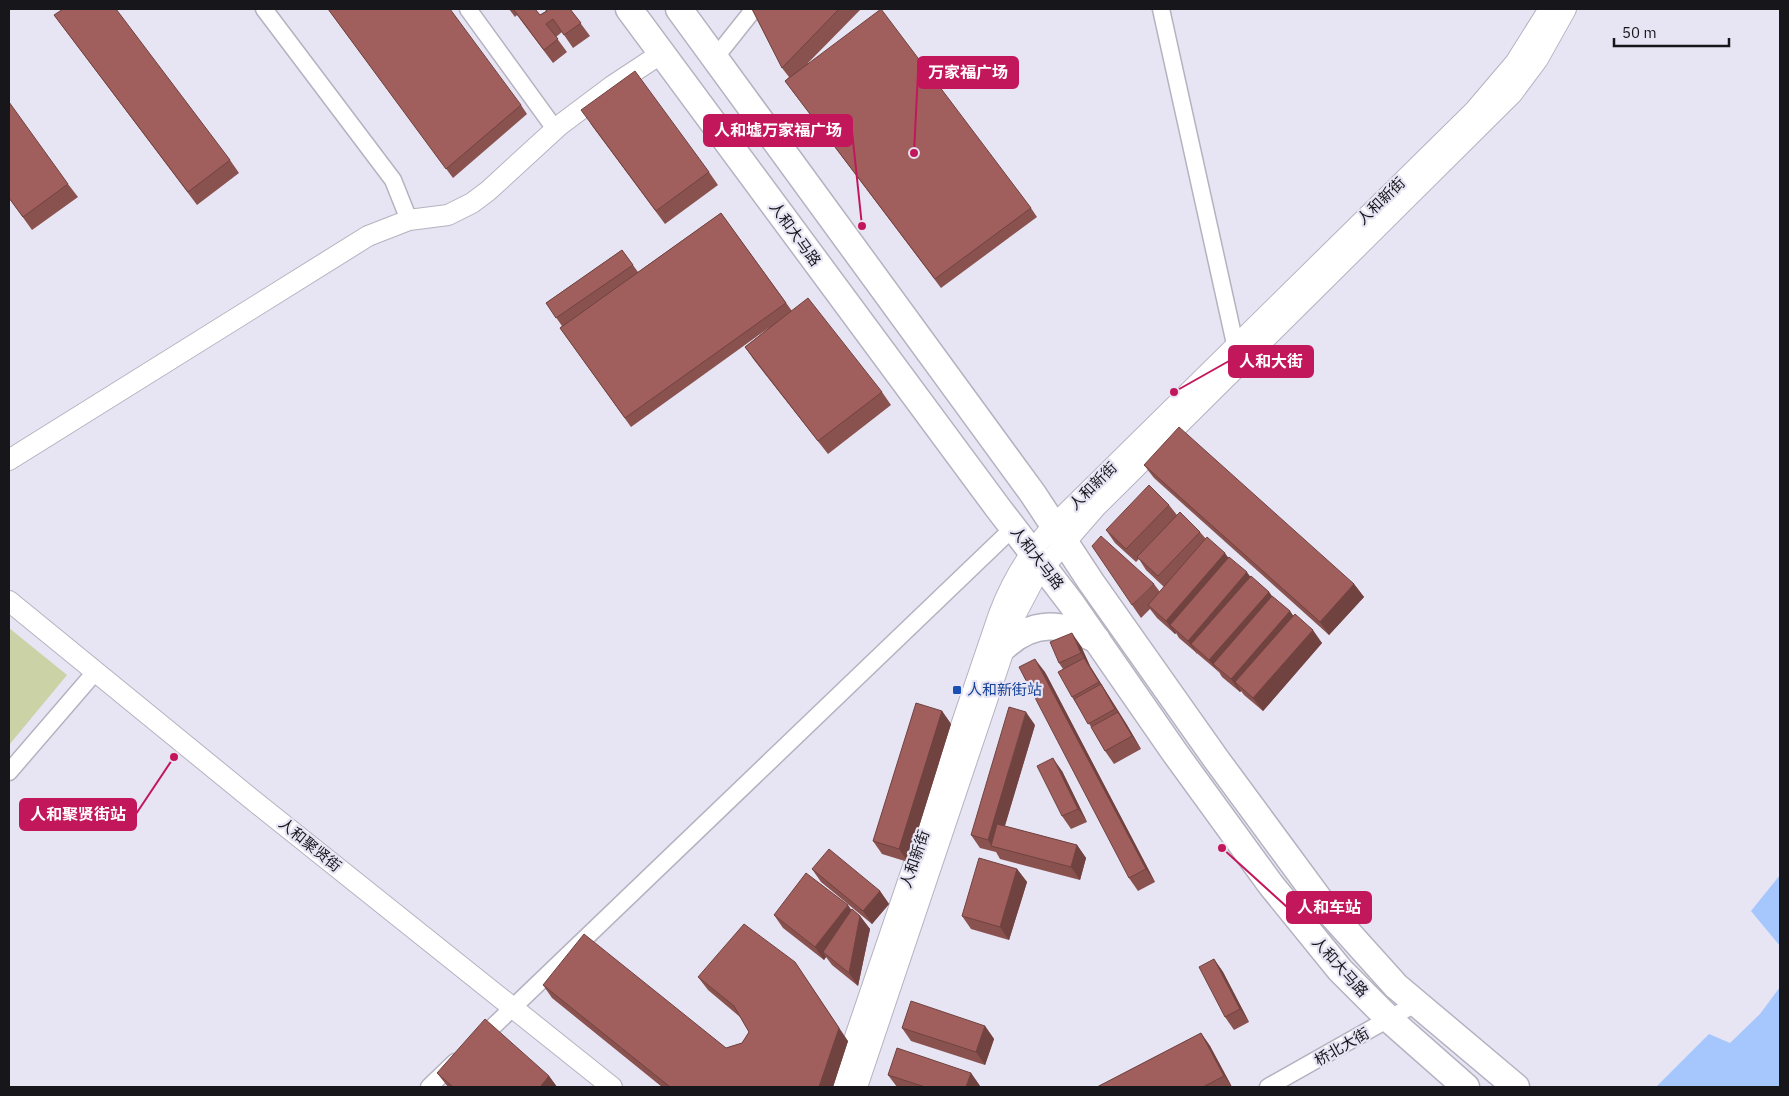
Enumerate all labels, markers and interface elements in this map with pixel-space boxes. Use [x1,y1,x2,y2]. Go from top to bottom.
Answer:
scale bar [1614,15,1729,47]
text: 50 m [1622,23,1657,42]
callout: 万家福广场 [918,57,1018,88]
text: 万家福广场 [928,62,1008,82]
callout: 人和墟万家福广场 [704,115,852,146]
text: 人和墟万家福广场 [714,120,842,140]
street label: 人和新街 [1352,173,1409,228]
street label: 人和大马路 [766,198,825,270]
callout: 人和大街 [1229,346,1313,377]
text: 人和大街 [1239,351,1303,371]
street label: 人和新街 [1065,458,1121,514]
street label: 人和大马路 [1007,522,1068,593]
place label: 人和新街站 [967,680,1042,699]
marker: 人和新街站 [951,684,963,696]
callout: 人和聚贤街站 [20,799,136,830]
text: 人和聚贤街站 [30,804,126,824]
street label: 人和聚贤街 [275,814,345,876]
street label: 人和新街 [896,827,933,890]
callout: 人和车站 [1287,892,1371,923]
text: 人和车站 [1297,897,1361,917]
street label: 人和大马路 [1308,932,1373,1001]
street label: 桥北大街 [1311,1023,1372,1070]

